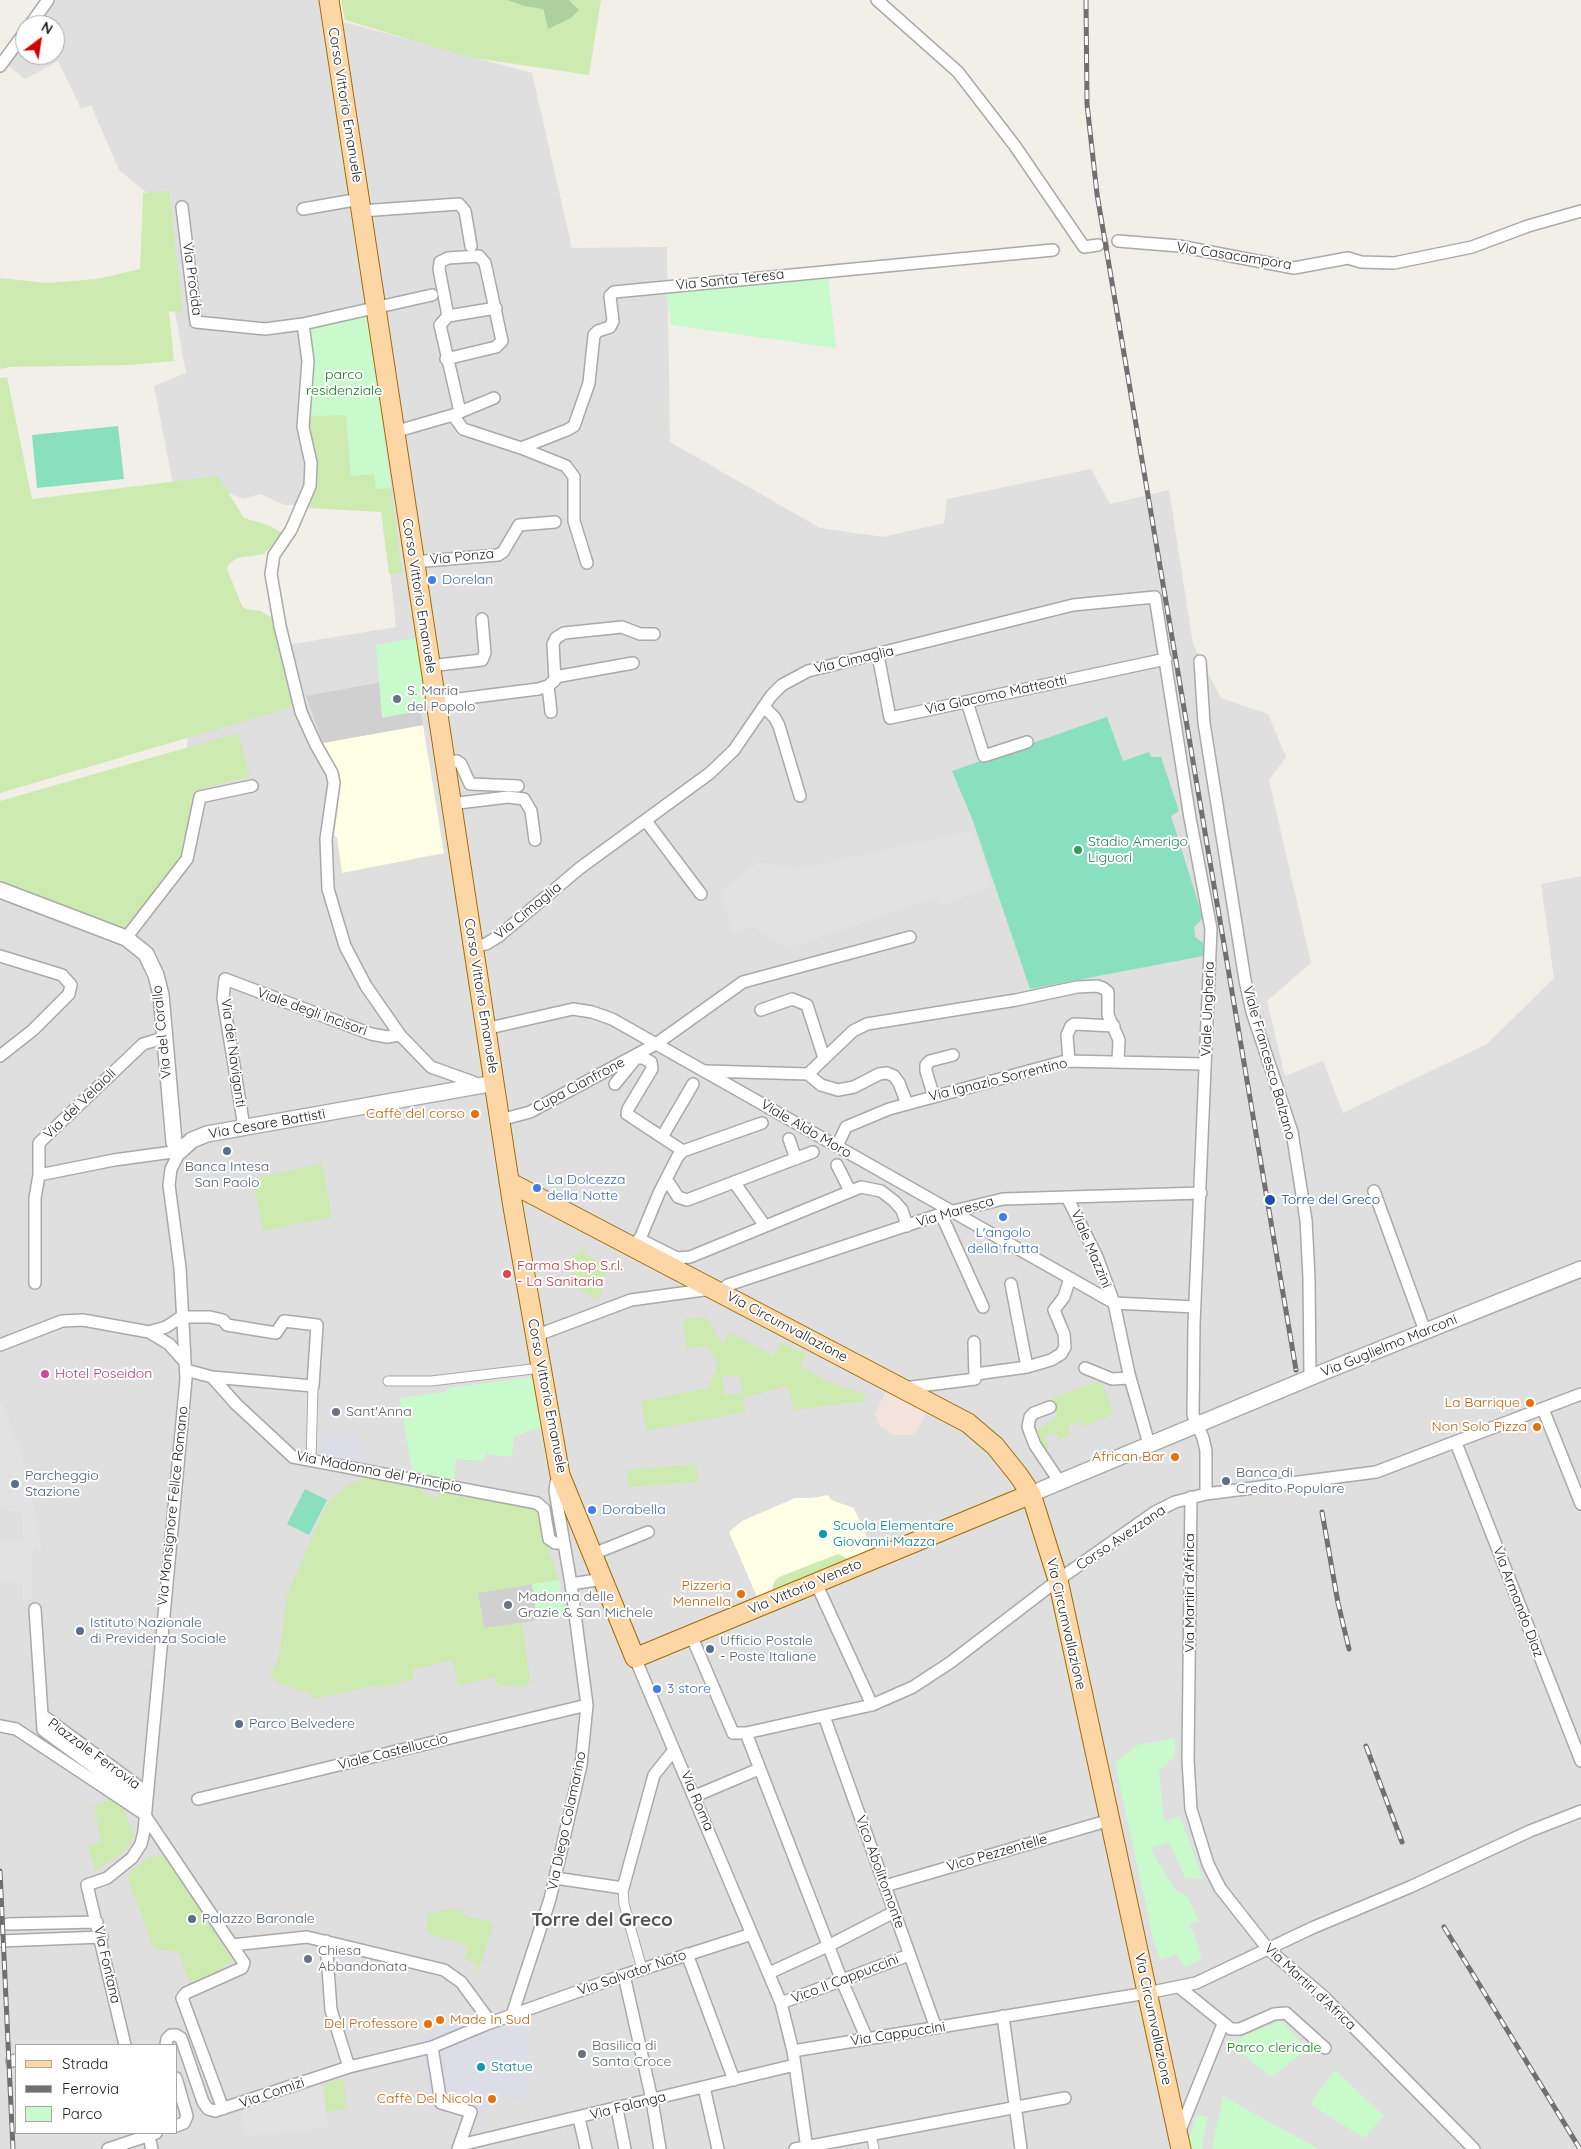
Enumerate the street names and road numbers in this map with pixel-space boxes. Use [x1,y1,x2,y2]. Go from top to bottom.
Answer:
street label: Corso Vittorio Emanuele [324,26,366,184]
street label: Via Casacampora [1175,239,1293,273]
street label: Via Procida [179,241,205,317]
street label: Via Santa Teresa [675,266,785,294]
street label: Corso Vittorio Emanuele [398,517,440,675]
street label: Via Ponza [429,545,495,569]
street label: Via Cimaglia [812,643,896,677]
street label: Via Giacomo Matteotti [923,672,1069,718]
street label: Via Cimaglia [491,879,565,943]
street label: Corso Vittorio Emanuele [460,917,502,1075]
street label: Viale Ungheria [1198,961,1218,1057]
street label: Via del Corallo [149,984,175,1080]
street label: Viale degli Incisori [255,984,369,1040]
street label: Viale Francesco Balzano [1239,984,1299,1142]
street label: Via dei Naviganti [217,998,249,1108]
street label: Cupa Cianfrone [530,1054,628,1116]
street label: Via Ignazio Sorrentino [927,1055,1069,1105]
street label: Via dei Velaioli [40,1065,120,1143]
street label: Viale Aldo Moro [758,1096,854,1162]
street label: Via Cesare Battisti [207,1105,327,1143]
street label: Via Maresca [914,1193,996,1231]
street label: Viale Mazzini [1067,1207,1115,1291]
street label: Via Circumvallazione [724,1288,850,1366]
street label: Via Guglielmo Marconi [1319,1311,1459,1381]
street label: Corso Vittorio Emanuele [524,1317,570,1475]
street label: Via Monsignore Felice Romano [154,1405,192,1607]
street label: Via Madonna del Principio [295,1448,463,1496]
street label: Corso Avezzana [1073,1502,1169,1574]
street label: Via Martiri d'Africa [1182,1533,1198,1653]
street label: Via Armando Diaz [1489,1544,1547,1660]
street label: Via Vittorio Veneto [746,1556,864,1618]
street label: Via Circumvallazione [1043,1556,1089,1692]
street label: Piazzale Ferrovia [45,1715,143,1793]
street label: Viale Castelluccio [336,1730,450,1774]
street label: Via Diego Colamarino [544,1750,590,1892]
street label: Via Roma [677,1768,717,1834]
street label: Vico Abolitomonte [852,1813,908,1931]
street label: Vico Pezzentelle [945,1831,1049,1875]
street label: Via Fontana [90,1925,124,2005]
street label: Via Martiri d'Africa [1261,1940,1359,2034]
street label: Via Salvator Noto [575,1947,689,1999]
street label: Vico II Cappuccini [789,1951,901,2007]
street label: Via Circumvallazione [1131,1951,1175,2087]
street label: Via Cappuccini [849,2018,947,2050]
street label: Via Comizi [237,2074,307,2112]
street label: Via Falanga [588,2088,668,2124]

